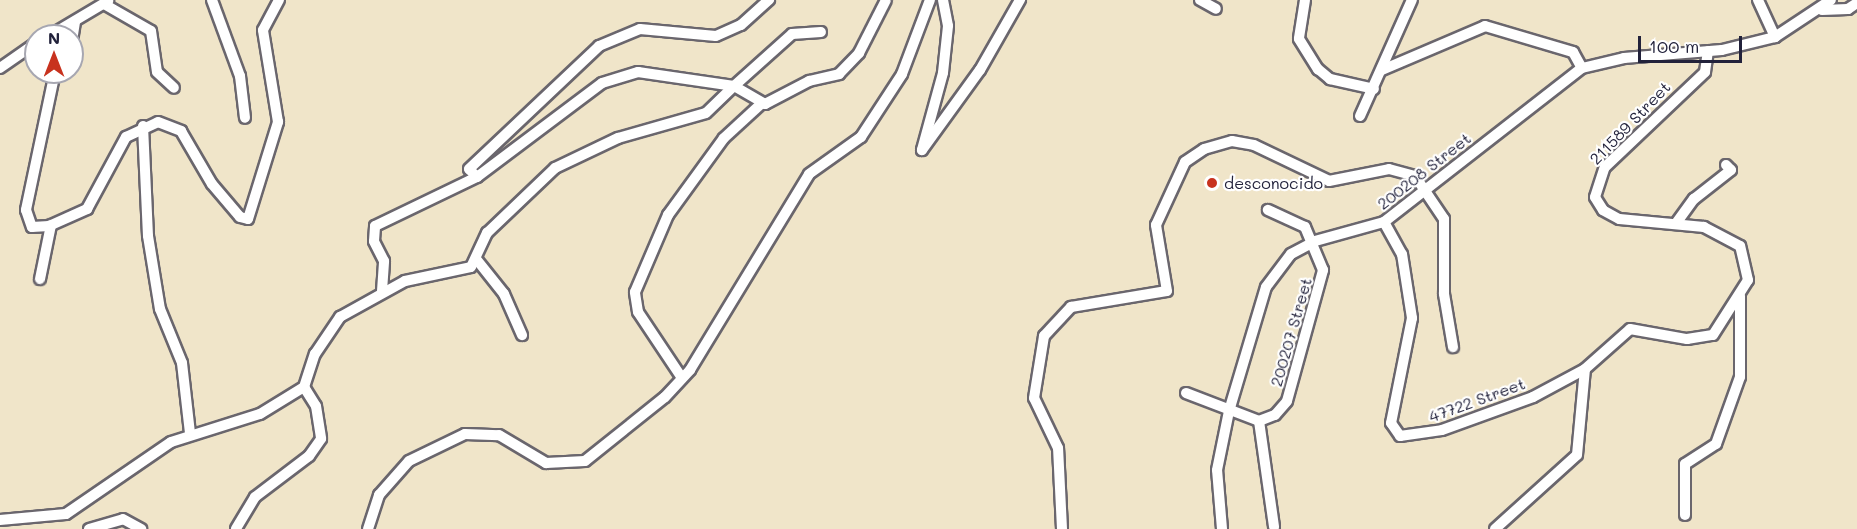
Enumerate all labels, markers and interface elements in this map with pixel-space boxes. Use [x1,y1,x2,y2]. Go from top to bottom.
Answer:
north arrow [24,24,84,84]
scale bar [1641,24,1744,62]
text: N [48,27,60,48]
text: 100 m [1649,34,1699,58]
street label: 211589 Street [1586,78,1674,168]
street label: 200208 Street [1374,129,1474,213]
place label: desconocido [1224,173,1323,193]
marker: desconocido [1205,176,1219,190]
street label: 200207 Street [1266,275,1316,389]
street label: 47722 Street [1426,374,1528,426]

